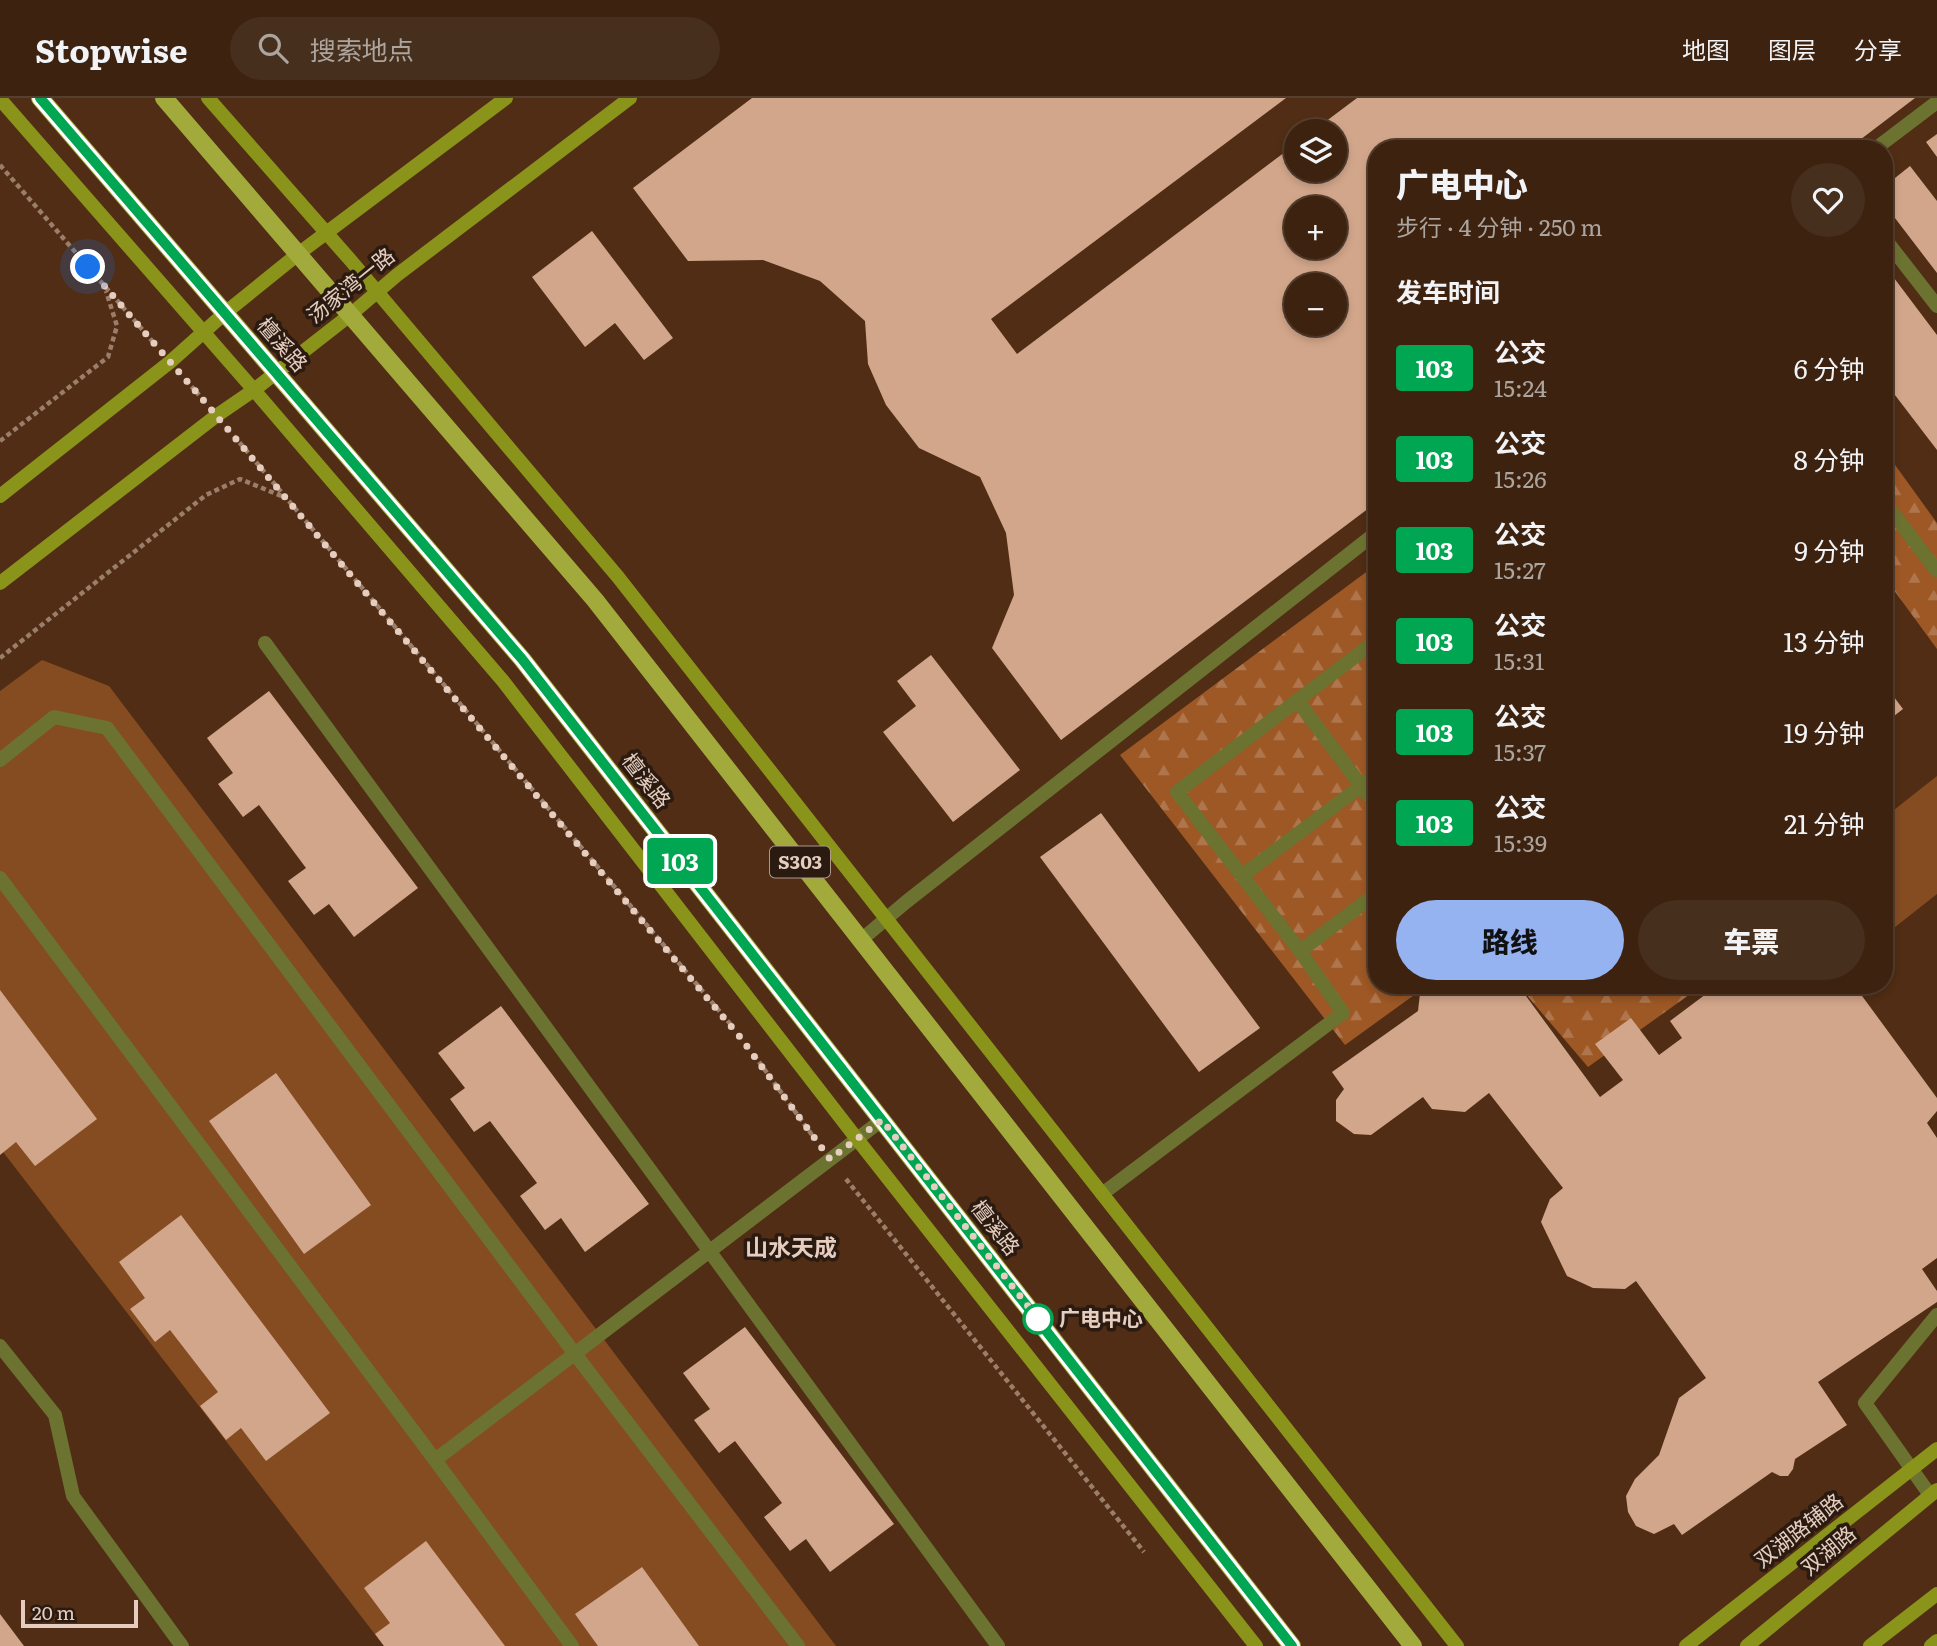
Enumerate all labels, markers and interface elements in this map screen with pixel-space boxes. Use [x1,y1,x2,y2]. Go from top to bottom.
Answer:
search box [230,17,720,80]
text: Stopwise [35,24,188,73]
icon: search [254,29,292,67]
text: 搜索地点 [310,29,414,68]
text: 地图 [1682,31,1730,66]
text: 图层 [1768,31,1816,66]
text: 分享 [1854,31,1902,66]
map controls [1284,119,1347,336]
button: layers [1284,119,1347,182]
text: 广电中心 [1396,158,1528,207]
button: heart [1791,163,1865,237]
button: + [1284,196,1347,259]
text: 步行 · 4 分钟 · 250 m [1396,209,1603,243]
street label: 汤家湾一路 [299,239,400,329]
your location [70,249,105,284]
text: 发车时间 [1396,271,1500,310]
button: − [1284,273,1347,336]
street label: 檀溪路 [252,309,316,377]
text: 公交 [1494,331,1546,370]
text: 6 分钟 [1794,348,1865,387]
text: 103 [1416,350,1453,385]
text: 15:24 [1494,370,1547,404]
text: 公交 [1494,422,1546,461]
text: 8 分钟 [1793,439,1865,478]
text: 103 [1416,441,1453,476]
text: 15:26 [1494,461,1547,495]
text: 公交 [1494,513,1546,552]
text: 9 分钟 [1794,530,1865,569]
text: 103 [1416,532,1453,567]
text: 15:27 [1494,552,1546,586]
text: 公交 [1494,604,1546,643]
text: 13 分钟 [1783,621,1865,660]
text: 103 [1416,623,1453,658]
text: 15:31 [1494,643,1544,677]
text: 公交 [1494,695,1546,734]
text: 19 分钟 [1784,712,1865,751]
text: 103 [1416,714,1453,749]
text: 15:37 [1494,734,1546,768]
street label: 檀溪路 [616,745,680,814]
text: 公交 [1494,786,1546,825]
text: 21 分钟 [1784,803,1865,842]
text: 103 [1416,805,1453,840]
text: 15:39 [1494,825,1547,859]
line badge: 103 [640,838,720,884]
text: 103 [661,843,699,878]
road number: S303 [770,846,830,877]
button: 路线 [1396,900,1624,980]
button: 车票 [1638,900,1865,980]
street label: 檀溪路 [965,1192,1029,1261]
district label: 山水天成 [745,1229,837,1263]
place label: 广电中心 [1059,1301,1143,1332]
marker: 广电中心 [1023,1304,1053,1334]
street label: 双湖路辅路 [1750,1489,1848,1573]
street label: 双湖路 [1797,1521,1861,1581]
scale bar [21,1597,138,1629]
text: 20 m [32,1598,75,1626]

